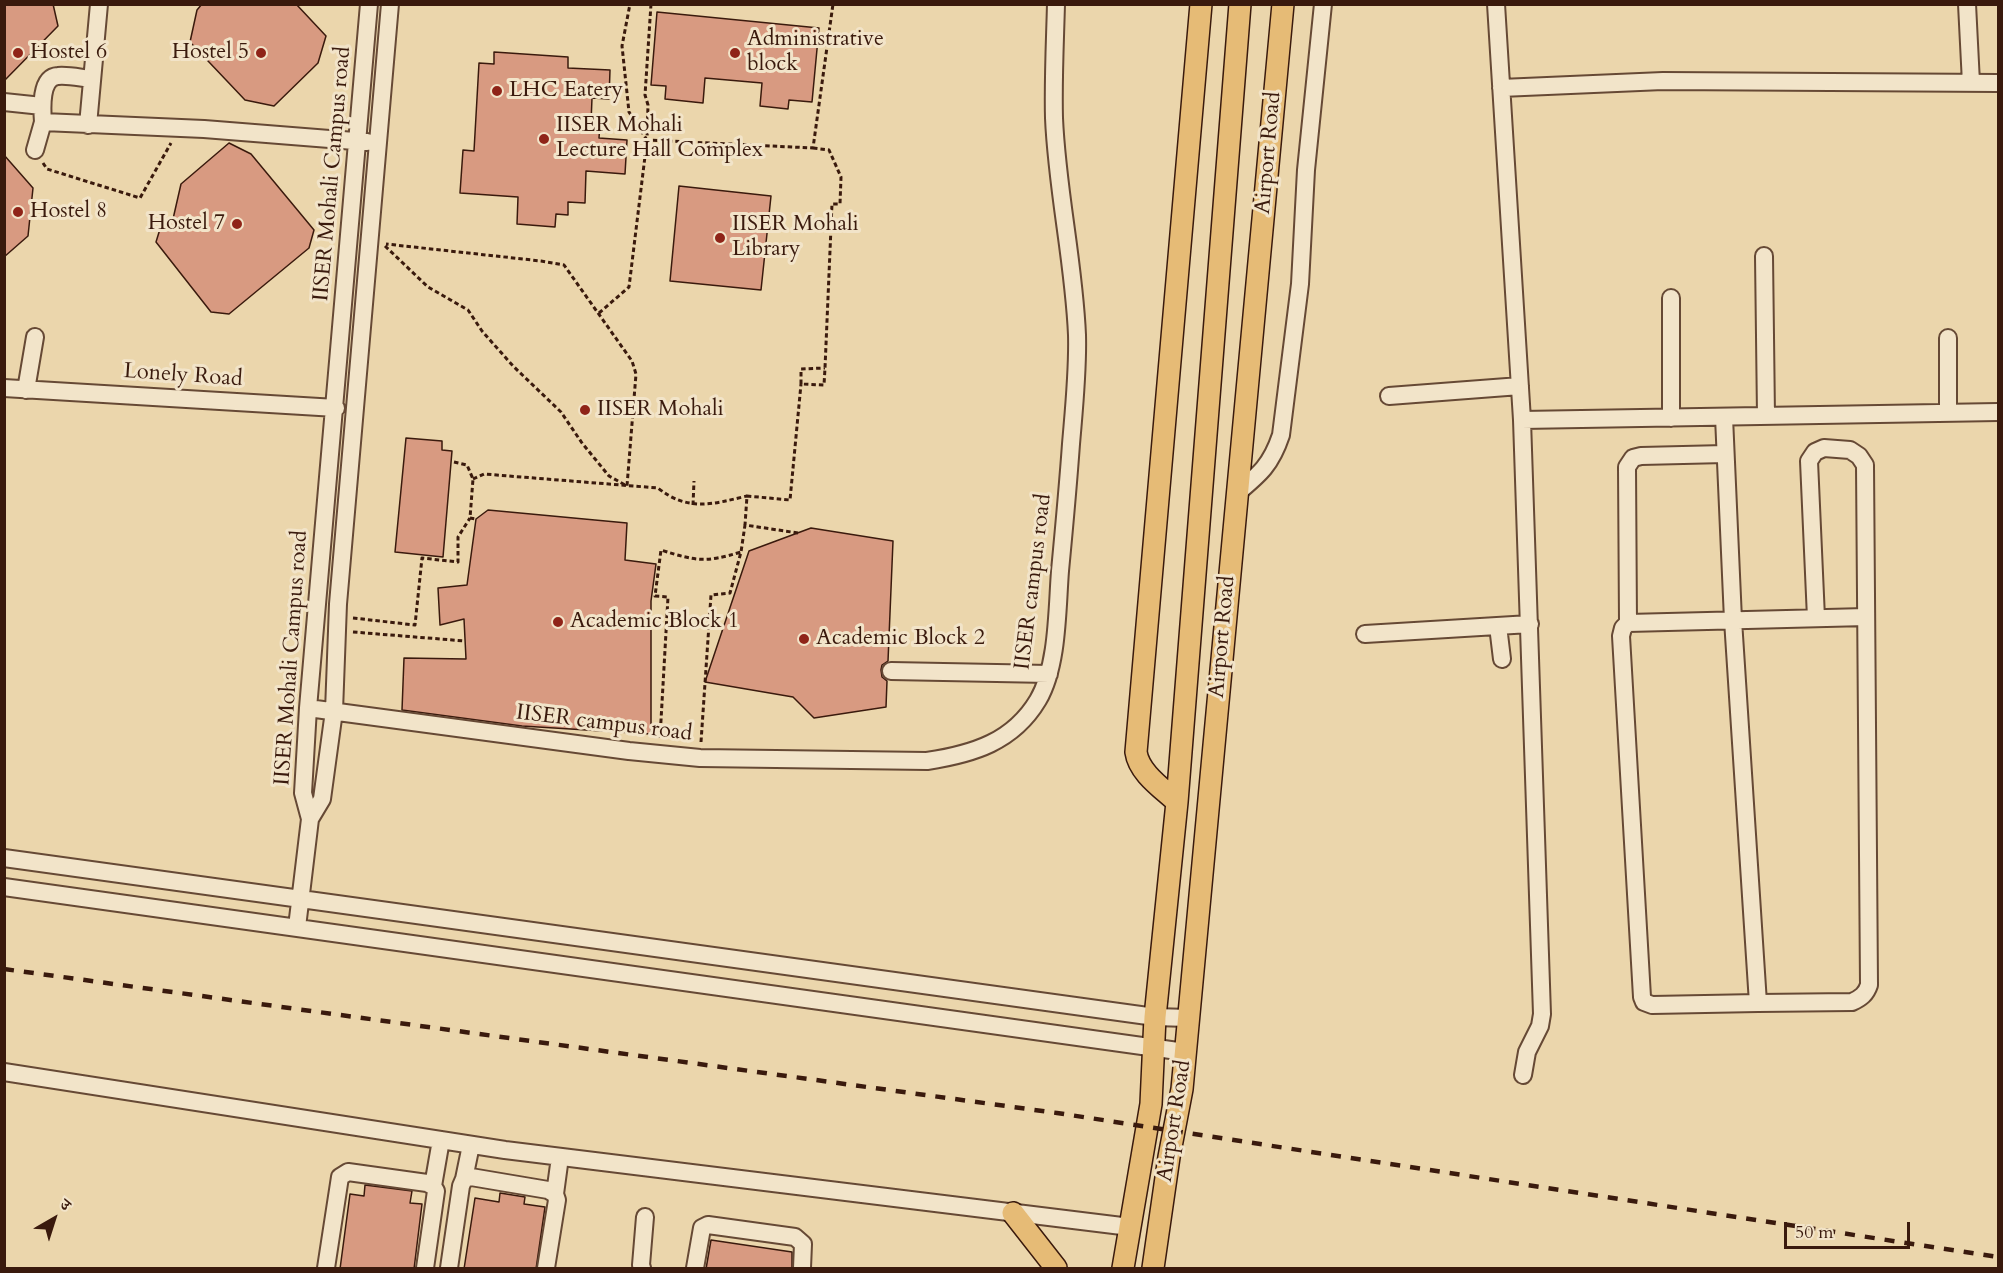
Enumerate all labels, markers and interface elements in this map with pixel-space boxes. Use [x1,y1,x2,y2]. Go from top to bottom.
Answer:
place label: Administrative block [747,27,884,78]
place label: Hostel 6 [30,40,107,66]
place label: Hostel 5 [172,40,249,66]
street label: IISER Mohali Campus road [309,45,357,303]
marker: Hostel 6 [11,46,25,60]
marker: Hostel 5 [254,46,268,60]
marker: Administrative block [728,46,742,60]
place label: LHC Eatery [509,78,623,104]
marker: LHC Eatery [490,84,504,98]
street label: Airport Road [1251,91,1287,215]
place label: IISER Mohali Lecture Hall Complex [556,113,763,164]
marker: IISER Mohali Lecture Hall Complex [537,132,551,146]
place label: Hostel 8 [30,199,107,225]
marker: Hostel 8 [11,205,25,219]
place label: Hostel 7 [148,211,225,237]
place label: IISER Mohali Library [732,212,859,264]
marker: Hostel 7 [230,217,244,231]
marker: IISER Mohali Library [713,231,727,245]
street label: Lonely Road [123,359,243,393]
place label: IISER Mohali [597,397,724,423]
marker: IISER Mohali [578,403,592,417]
street label: IISER campus road [1010,493,1058,671]
street label: IISER Mohali Campus road [270,530,314,786]
street label: Airport Road [1205,575,1241,699]
place label: Academic Block 1 [570,609,739,635]
marker: Academic Block 1 [551,615,565,629]
place label: Academic Block 2 [816,626,985,652]
marker: Academic Block 2 [797,632,811,646]
street label: IISER campus road [515,700,693,748]
street label: Airport Road [1152,1058,1198,1184]
north arrow [24,1189,84,1249]
text: उ [55,1194,75,1216]
scale bar [1787,1210,1913,1248]
text: 50 m [1795,1220,1834,1245]

